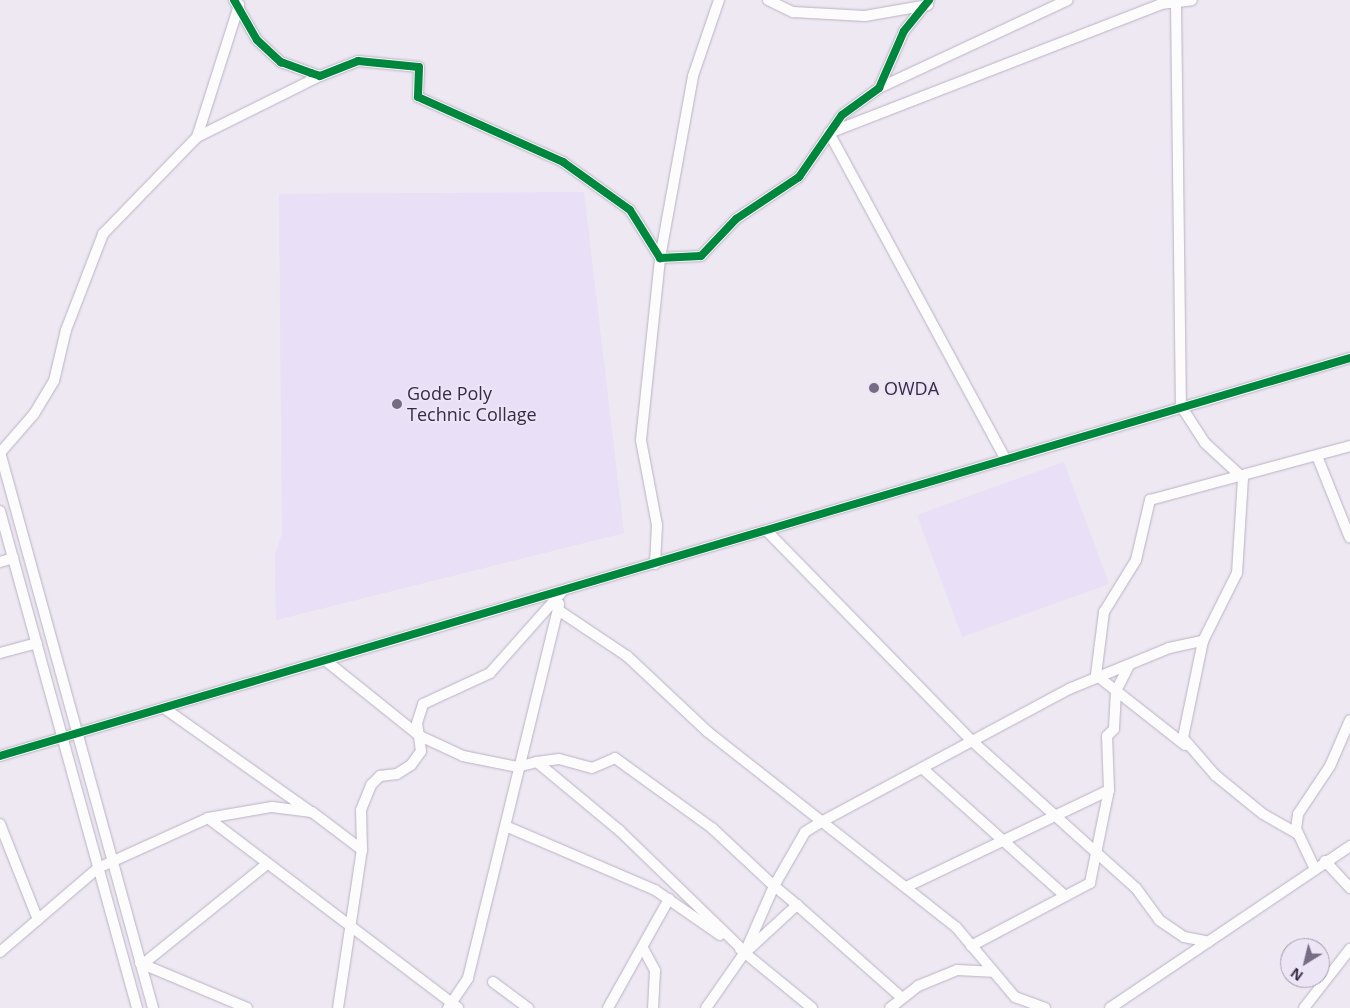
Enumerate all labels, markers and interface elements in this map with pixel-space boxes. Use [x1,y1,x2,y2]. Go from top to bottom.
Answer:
place label: OWDA [884,377,939,399]
marker: OWDA [868,382,880,394]
place label: Gode Poly Technic Collage [407,383,537,426]
marker: Gode Poly Technic Collage [391,398,403,410]
north arrow [1280,938,1330,988]
text: N [1286,964,1307,986]

